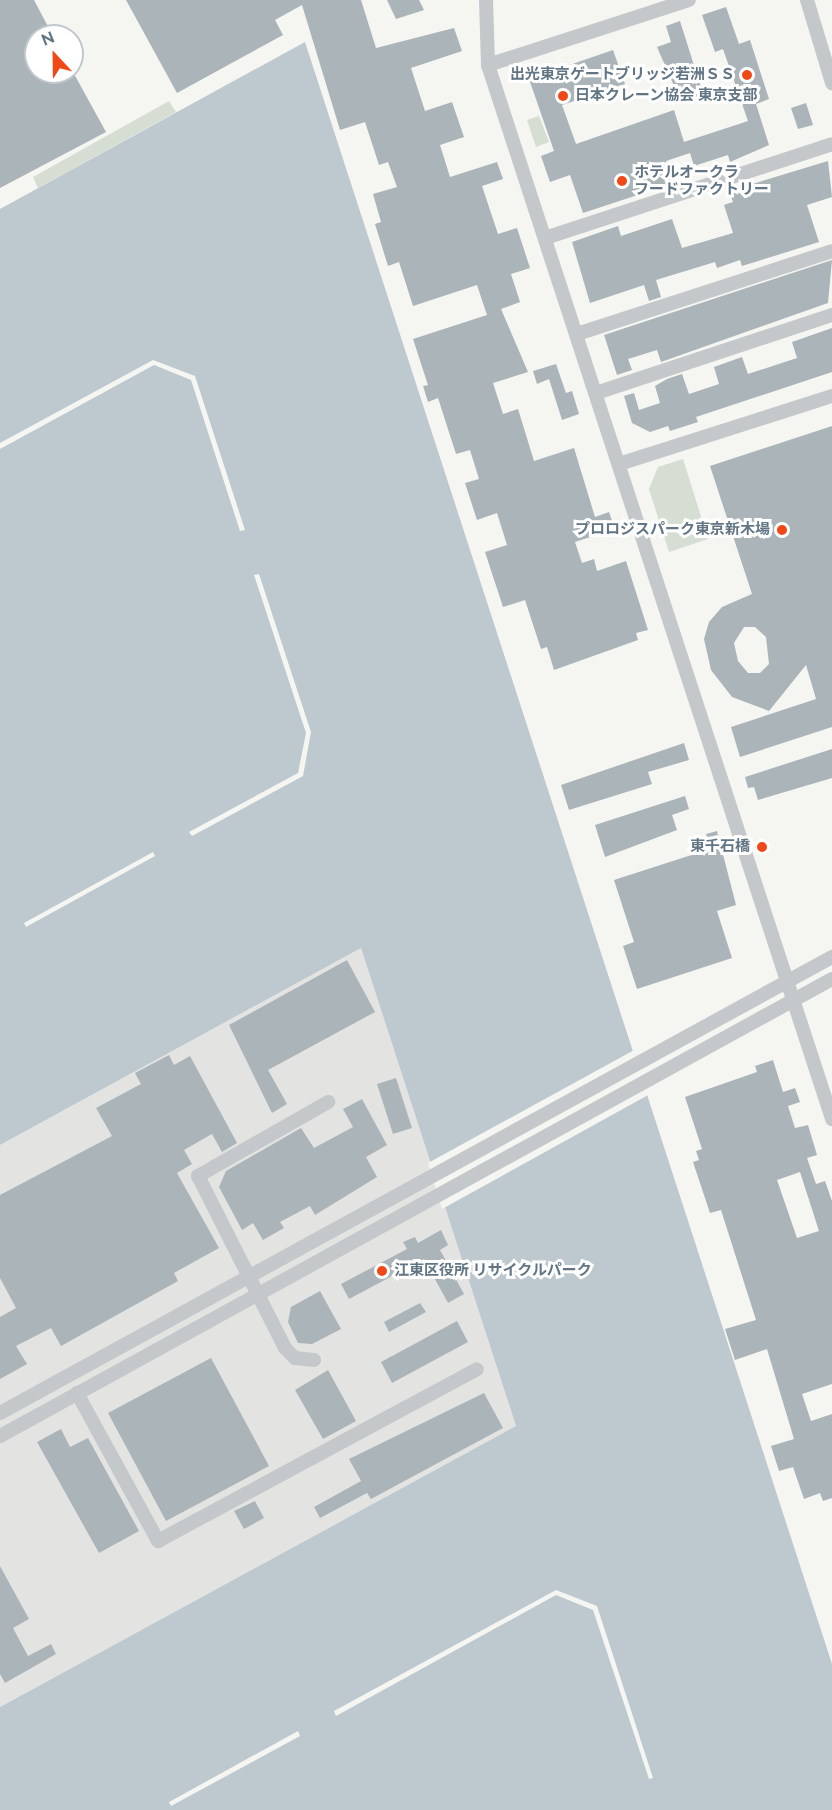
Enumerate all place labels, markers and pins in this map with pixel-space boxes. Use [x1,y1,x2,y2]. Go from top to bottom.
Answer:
place label: 出光東京ゲートブリッジ若洲ＳＳ [510,66,735,84]
marker: 出光東京ゲートブリッジ若洲ＳＳ [740,68,754,82]
place label: 日本クレーン協会 東京支部 [575,87,759,105]
marker: 日本クレーン協会 東京支部 [556,89,570,103]
place label: ホテルオークラ フードファクトリー [634,163,769,198]
marker: ホテルオークラ フードファクトリー [615,174,629,188]
place label: プロロジスパーク東京新木場 [575,521,770,539]
marker: プロロジスパーク東京新木場 [775,523,789,537]
place label: 東千石橋 [690,838,750,856]
marker: 東千石橋 [755,840,769,854]
place label: 江東区役所 リサイクルパーク [394,1262,593,1280]
marker: 江東区役所 リサイクルパーク [375,1264,389,1278]

